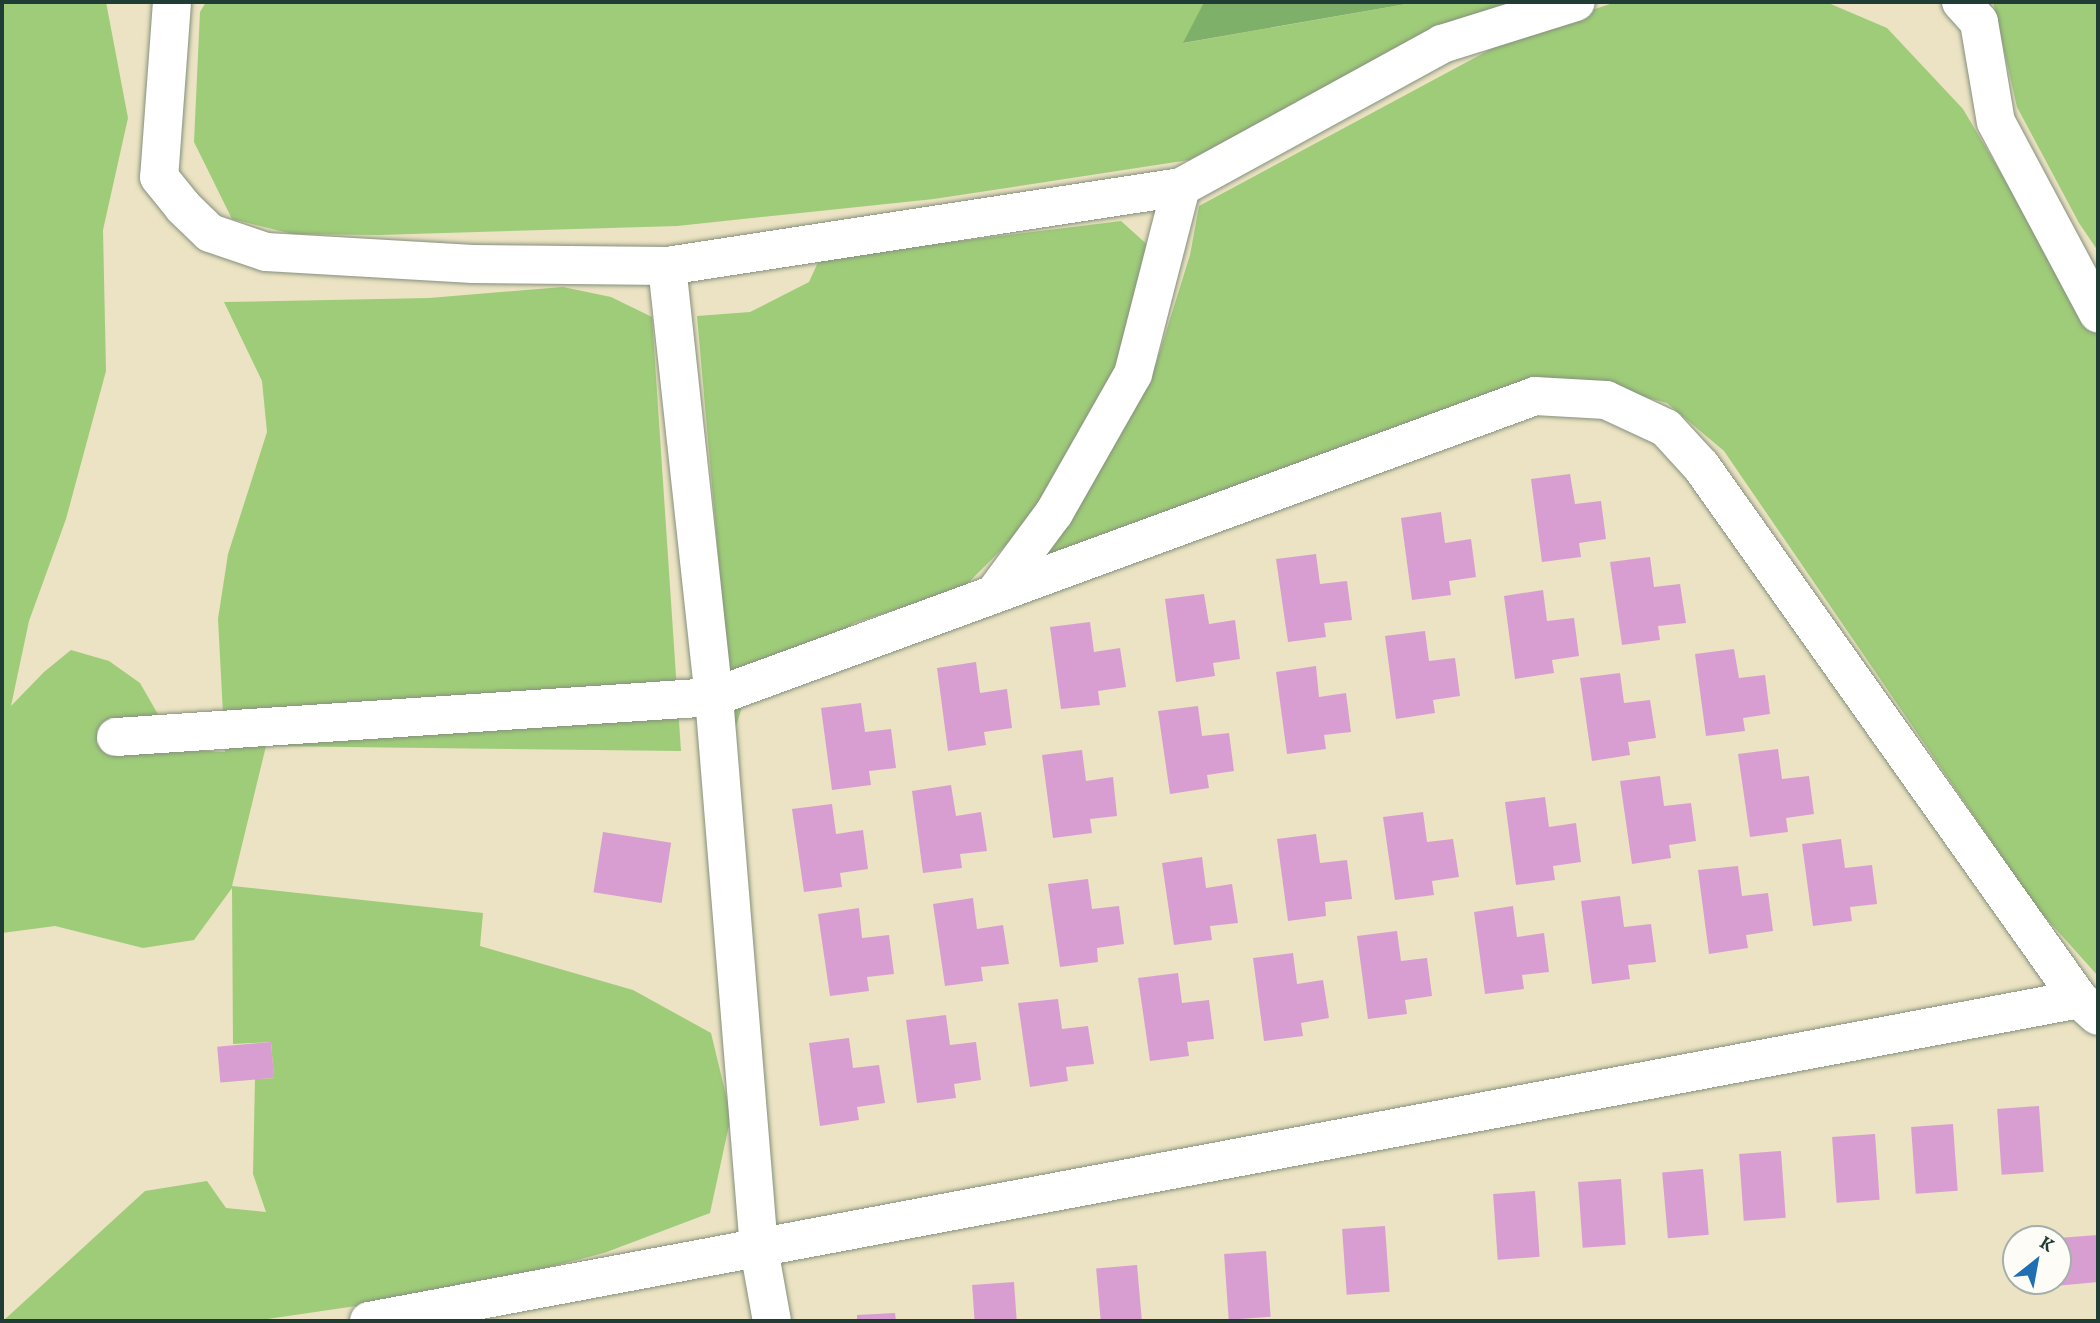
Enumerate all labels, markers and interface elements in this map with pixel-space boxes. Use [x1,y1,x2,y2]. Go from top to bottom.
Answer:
north arrow [2002,1225,2072,1295]
text: K [2035,1229,2059,1258]

